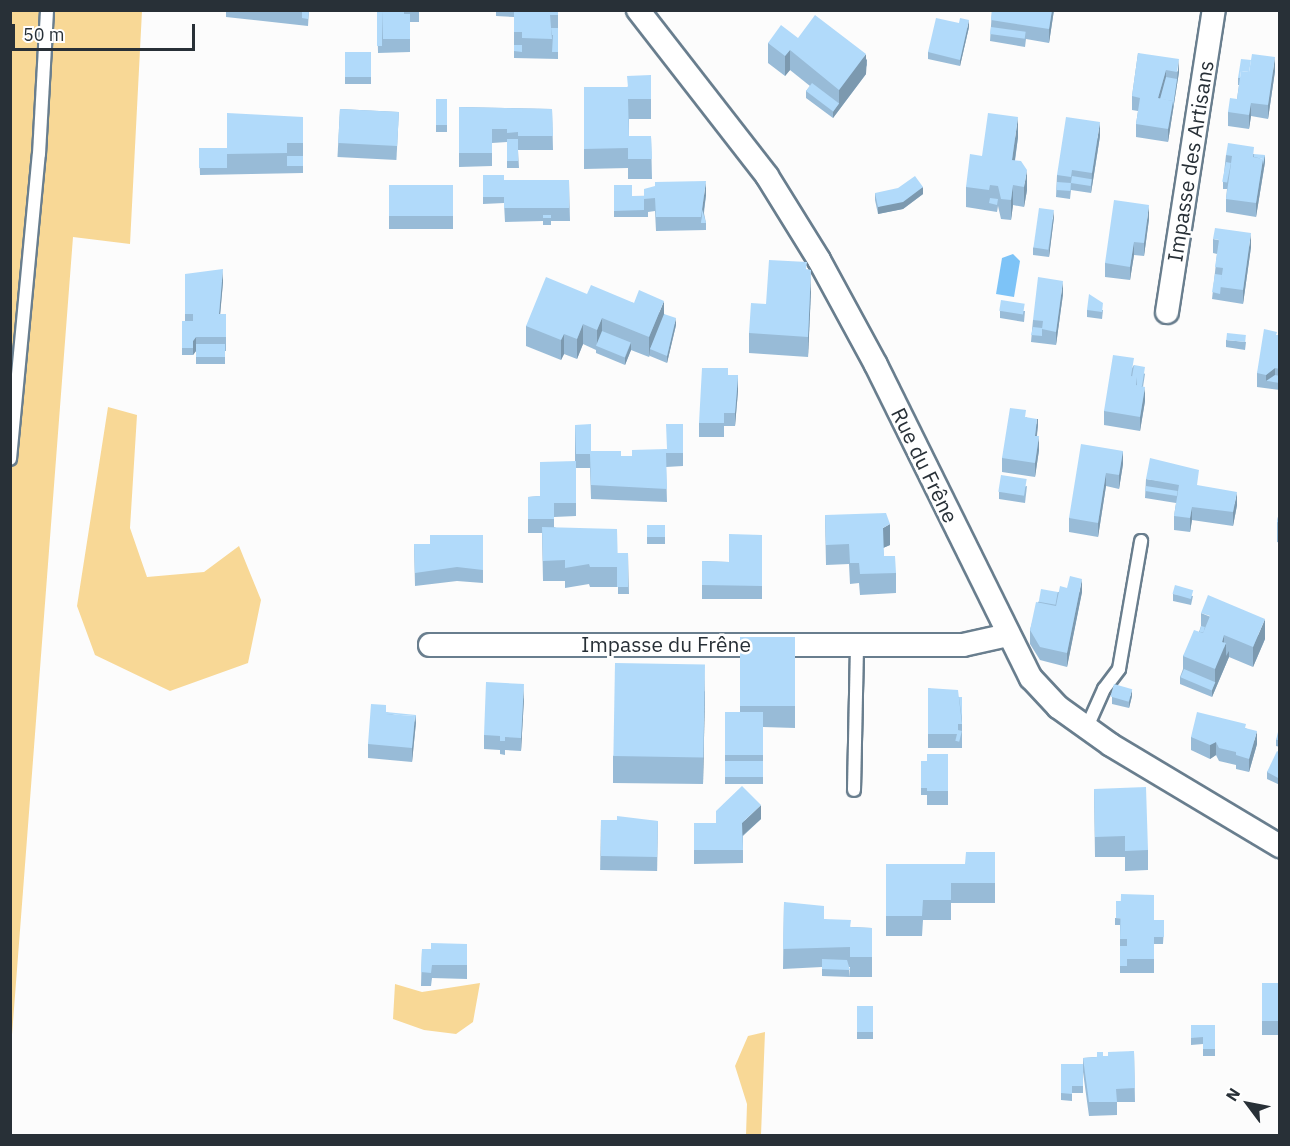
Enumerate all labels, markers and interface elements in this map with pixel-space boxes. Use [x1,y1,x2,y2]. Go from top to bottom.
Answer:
scale bar [15,12,198,50]
text: 50 m [23,23,65,46]
street label: Impasse des Artisans [1162,59,1218,263]
street label: Rue du Frêne [886,403,964,527]
street label: Impasse du Frêne [581,631,751,657]
north arrow [1218,1074,1278,1134]
text: N [1221,1084,1244,1105]

